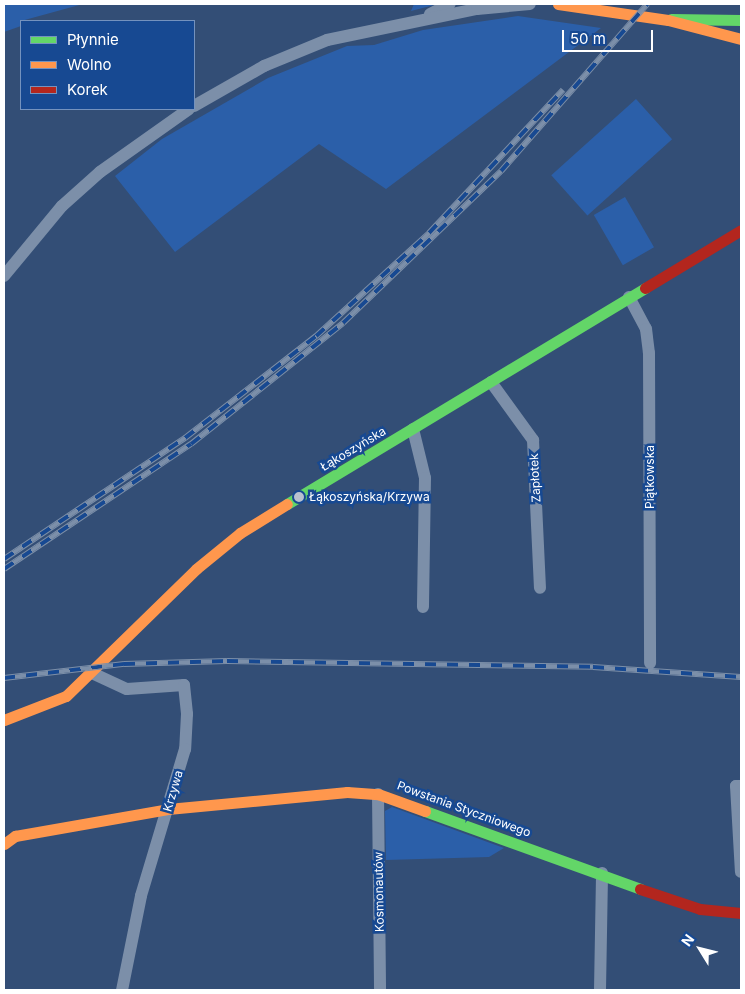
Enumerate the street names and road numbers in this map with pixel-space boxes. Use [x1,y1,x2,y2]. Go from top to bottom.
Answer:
street label: Łąkoszyńska [318,424,388,474]
street label: Piątkowska [643,445,657,509]
street label: Zapłotek [527,453,543,503]
street label: Krzywa [160,769,186,813]
street label: Powstania Styczniowego [395,778,533,840]
street label: Kosmonautów [371,852,387,932]

